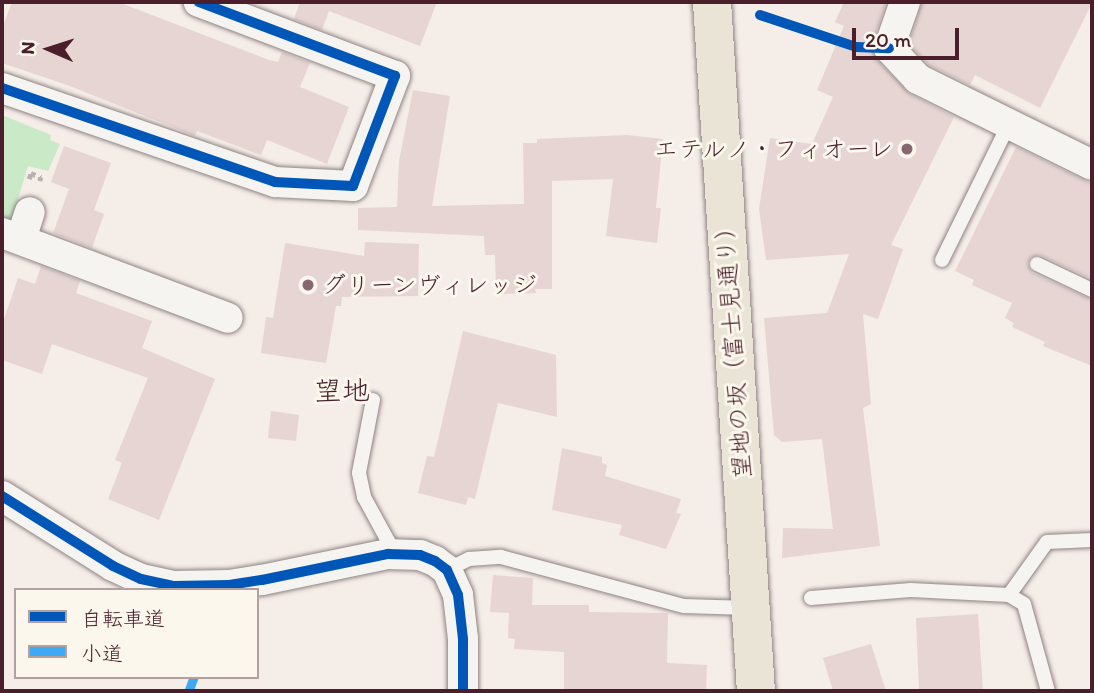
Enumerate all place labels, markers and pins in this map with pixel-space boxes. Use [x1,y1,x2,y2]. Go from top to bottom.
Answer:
place label: エテルノ・フィオーレ [653,135,893,163]
marker: エテルノ・フィオーレ [899,141,915,157]
place label: グリーンヴィレッジ [322,271,538,299]
marker: グリーンヴィレッジ [300,277,316,293]

